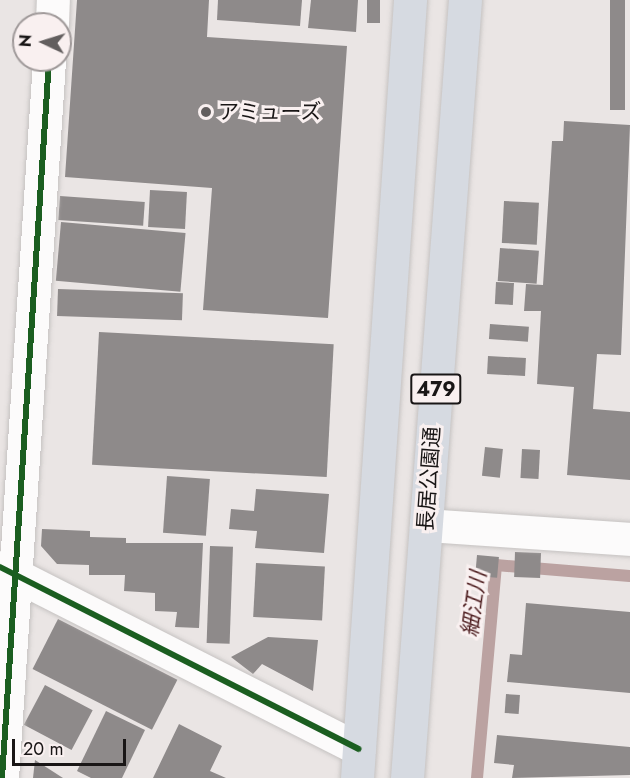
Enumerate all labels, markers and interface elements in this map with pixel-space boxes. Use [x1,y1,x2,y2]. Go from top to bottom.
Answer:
north arrow [12,12,72,72]
text: N [14,34,37,48]
place label: アミューズ [218,99,323,125]
marker: アミューズ [199,105,213,119]
road number: 479 [409,372,463,406]
street label: 長居公園通 [413,426,445,532]
water label: 細江川 [456,569,492,639]
scale bar [15,727,129,765]
text: 20 m [23,736,63,762]

